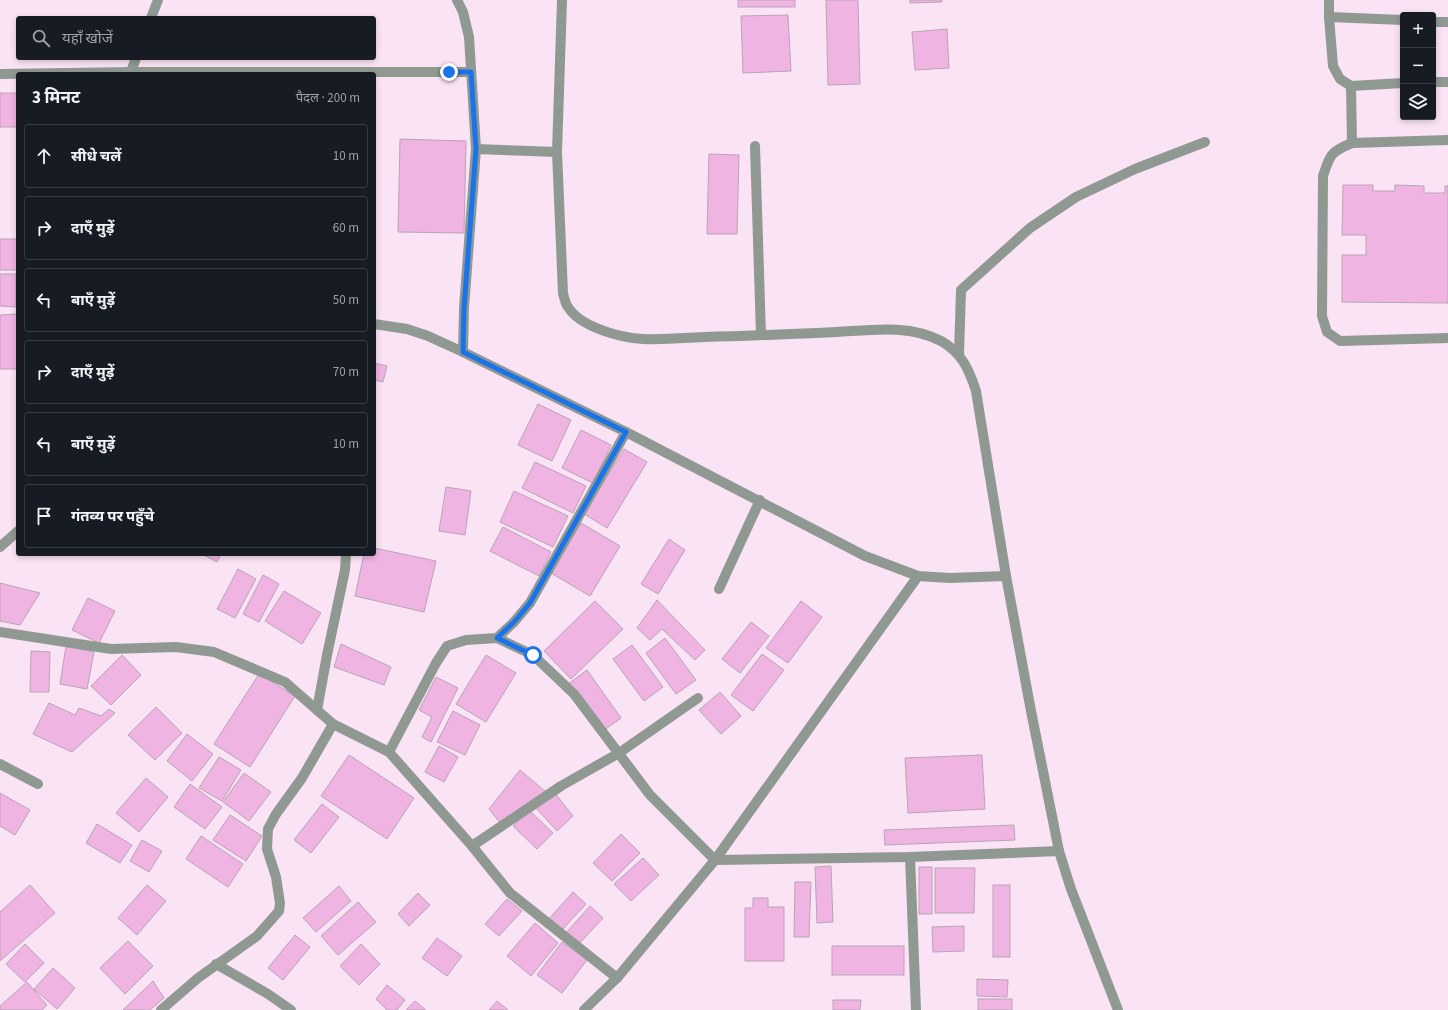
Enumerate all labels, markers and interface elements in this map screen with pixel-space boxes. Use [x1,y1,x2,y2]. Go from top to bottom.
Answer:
map controls [1400,12,1436,120]
button: + [1400,12,1436,48]
search box [16,16,376,60]
icon: search [30,27,52,49]
text: यहाँ खोजें [62,28,113,49]
button: − [1400,48,1436,84]
route end [440,63,458,81]
button: layers [1400,84,1436,120]
text: 3 मिनट [32,86,80,110]
text: पैदल · 200 m [296,89,360,107]
icon: ahead [33,145,55,167]
text: सीधे चलें [71,146,121,167]
text: 10 m [333,147,359,165]
icon: right [33,217,55,239]
text: दाएँ मुड़ें [71,218,114,239]
text: 60 m [333,219,359,237]
icon: left [33,289,55,311]
text: बाएँ मुड़ें [71,290,115,311]
text: 50 m [333,291,359,309]
icon: right [33,361,55,383]
text: दाएँ मुड़ें [71,362,114,383]
text: 70 m [333,363,359,381]
icon: left [33,433,55,455]
text: बाएँ मुड़ें [71,434,115,455]
text: 10 m [333,435,359,453]
icon: arrive [33,505,55,527]
text: गंतव्य पर पहुँचे [71,506,154,527]
route start [524,646,542,664]

